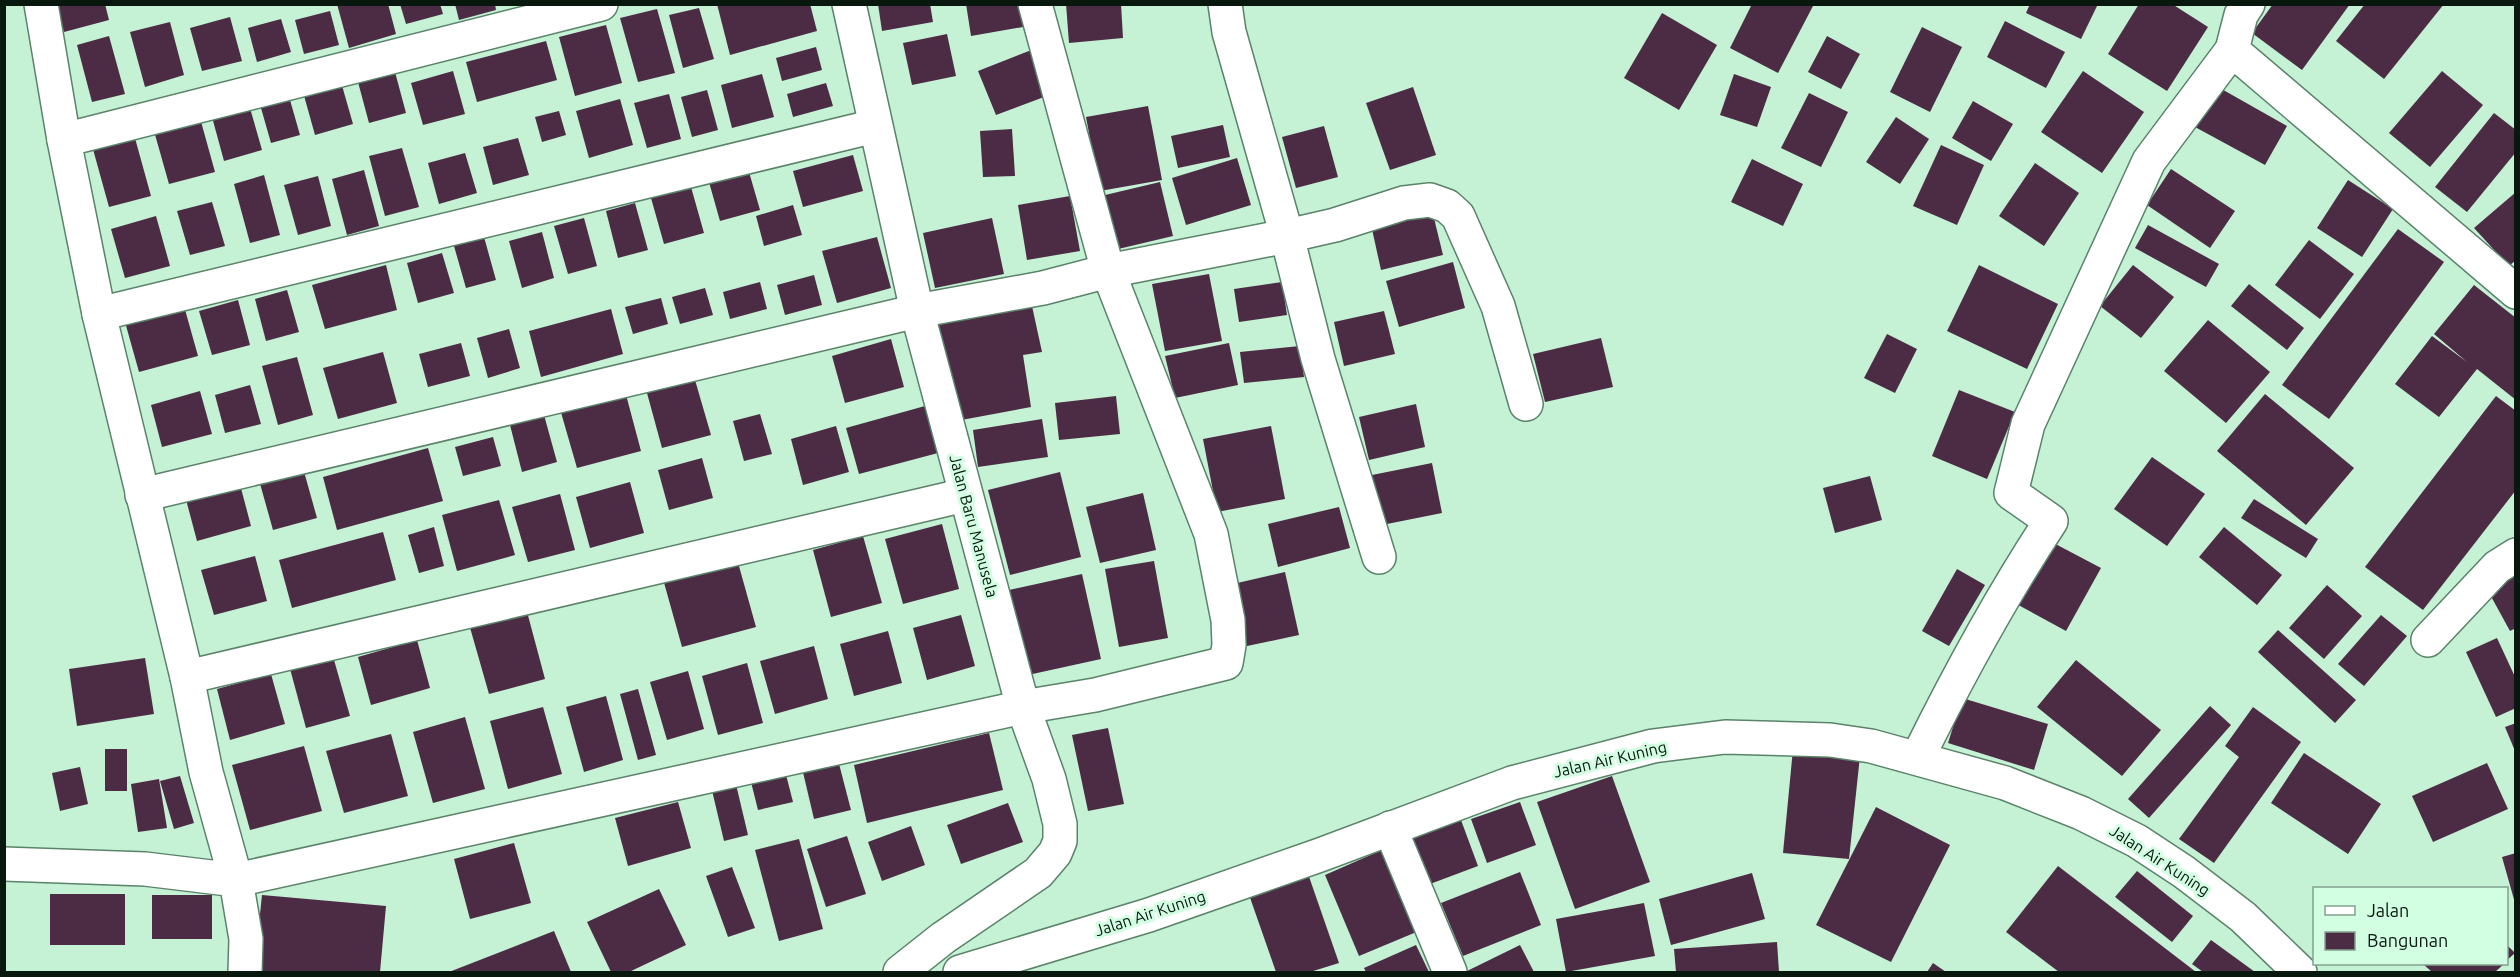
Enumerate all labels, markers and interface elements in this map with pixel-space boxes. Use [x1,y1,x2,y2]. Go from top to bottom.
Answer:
street label: Jalan Baru Manusela [946,453,1002,599]
street label: Jalan Air Kuning [1552,737,1668,781]
street label: Jalan Air Kuning [2107,821,2213,899]
street label: Jalan Air Kuning [1092,887,1208,939]
legend [2313,887,2508,965]
text: Jalan [2367,900,2409,920]
text: Bangunan [2367,930,2448,950]

